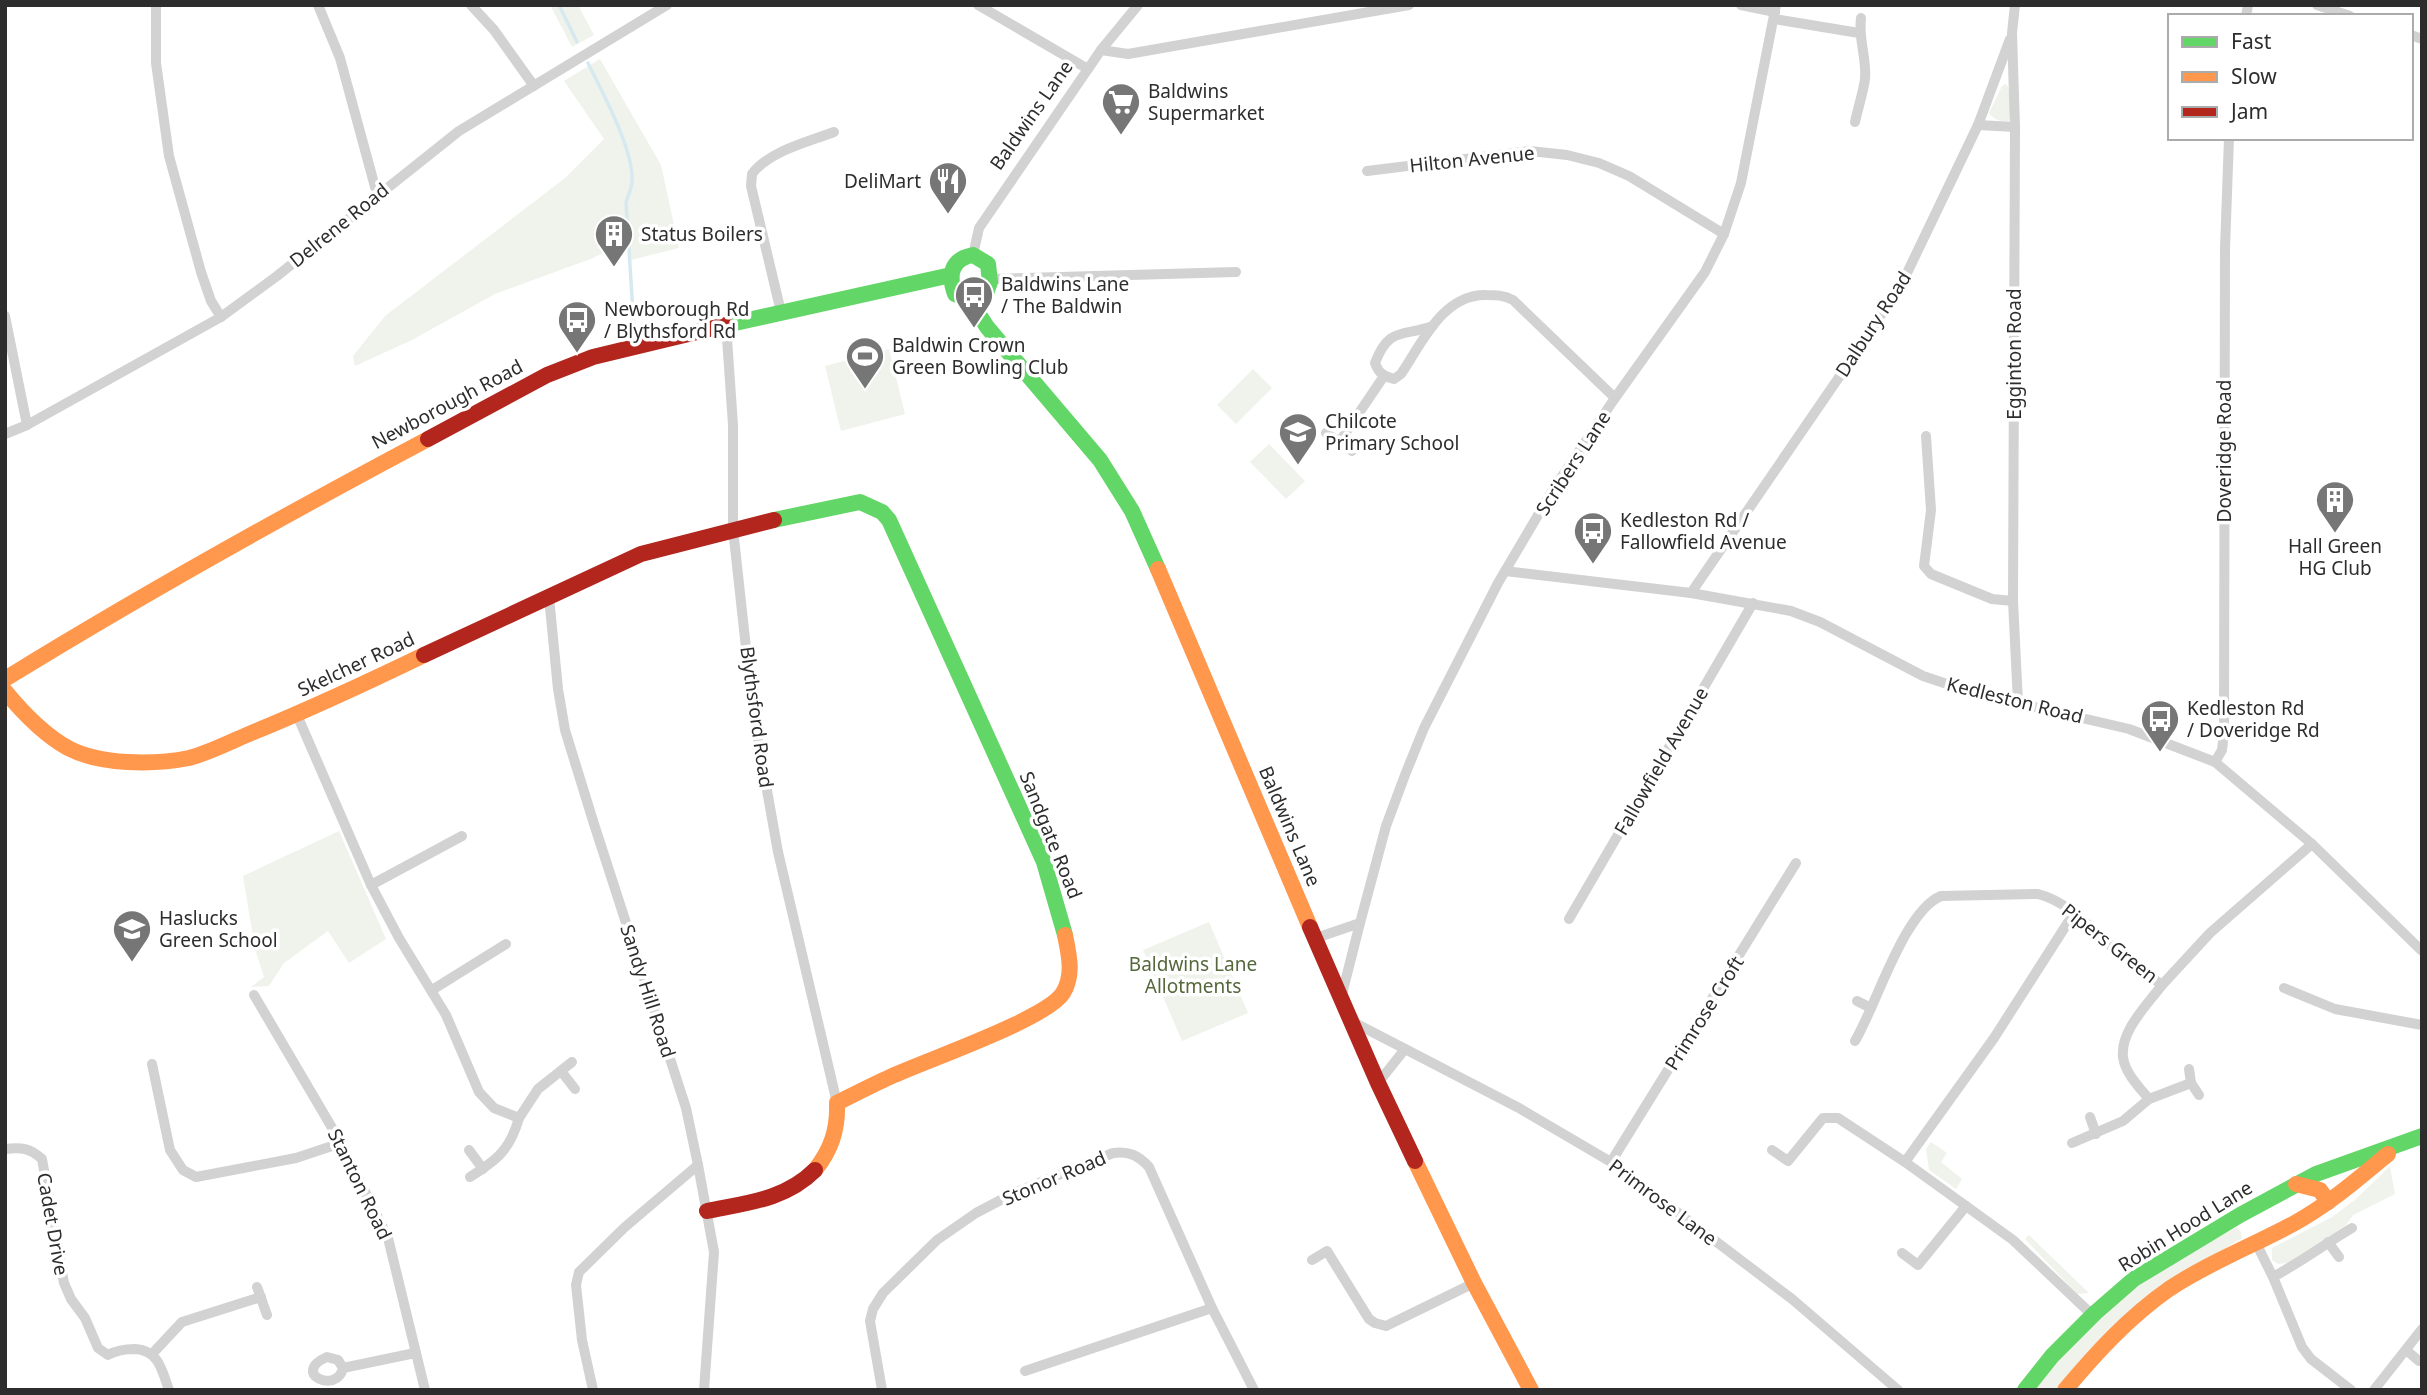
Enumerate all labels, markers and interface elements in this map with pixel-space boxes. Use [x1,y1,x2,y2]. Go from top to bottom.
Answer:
legend [2168,14,2413,140]
text: Fast [2231,27,2272,55]
street label: Baldwins Lane [984,55,1078,175]
text: Slow [2231,62,2277,90]
place label: Baldwins Supermarket [1148,78,1265,126]
supermarket icon: Baldwins Supermarket [1100,81,1142,136]
text: Jam [2229,97,2268,125]
street label: Hilton Avenue [1408,140,1536,178]
restaurant icon: DeliMart [927,160,969,215]
place label: DeliMart [844,168,921,194]
street label: Delrene Road [284,177,394,273]
building icon: Status Boilers [593,213,635,268]
place label: Status Boilers [641,221,763,247]
street label: Dalbury Road [1829,266,1917,382]
place label: Baldwins Lane / The Baldwin [1001,271,1129,319]
bus stop icon: Baldwins Lane / The Baldwin [953,274,995,329]
street label: Egginton Road [2001,288,2027,420]
place label: Newborough Rd / Blythsford Rd [604,296,749,344]
bus stop icon: Newborough Rd / Blythsford Rd [556,299,598,354]
place label: Baldwin Crown Green Bowling Club [892,332,1068,380]
sports icon: Baldwin Crown Green Bowling Club [844,335,886,390]
street label: Newborough Road [367,353,527,455]
street label: Doveridge Road [2211,380,2237,522]
street label: Scribers Lane [1530,406,1616,520]
place label: Chilcote Primary School [1325,408,1459,456]
school or university icon: Chilcote Primary School [1277,411,1319,466]
building icon: Hall Green HG Club [2314,479,2356,534]
place label: Kedleston Rd / Fallowfield Avenue [1620,507,1787,555]
bus stop icon: Kedleston Rd / Fallowfield Avenue [1572,510,1614,565]
place label: Hall Green HG Club [2288,533,2382,581]
street label: Skelcher Road [293,626,419,702]
street label: Blythsford Road [734,645,780,789]
street label: Kedleston Road [1944,671,2086,729]
street label: Fallowfield Avenue [1608,682,1714,840]
place label: Kedleston Rd / Doveridge Rd [2187,695,2320,743]
bus stop icon: Kedleston Rd / Doveridge Rd [2139,698,2181,753]
street label: Baldwins Lane [1253,762,1327,890]
street label: Sandgate Road [1014,768,1088,902]
street label: Pipers Green [2057,897,2163,989]
place label: Haslucks Green School [159,905,278,953]
school or university icon: Haslucks Green School [111,908,153,963]
street label: Sandy Hill Road [614,921,682,1061]
park label: Baldwins Lane Allotments [1129,951,1257,999]
street label: Primrose Croft [1659,951,1750,1075]
street label: Stanton Road [322,1124,398,1244]
street label: Stonor Road [998,1144,1110,1212]
street label: Primrose Lane [1604,1153,1722,1251]
street label: Cadet Drive [31,1171,75,1277]
street label: Robin Hood Lane [2113,1174,2257,1278]

